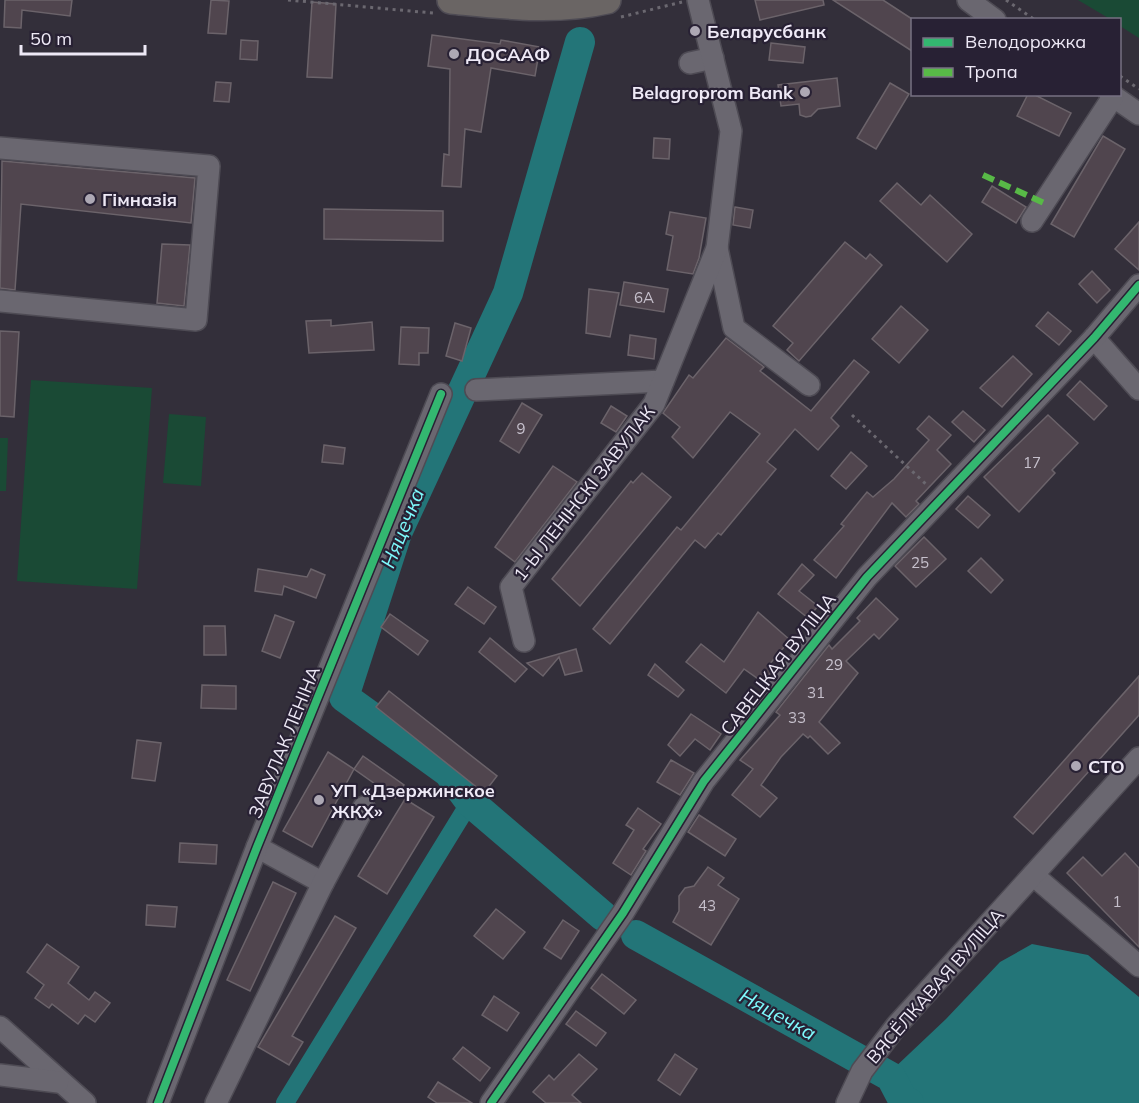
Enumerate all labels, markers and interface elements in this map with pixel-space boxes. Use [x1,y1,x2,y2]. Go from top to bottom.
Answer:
scale bar [21,18,146,56]
legend [911,18,1121,96]
place label: Беларусбанк [707,20,827,43]
marker: Беларусбанк [688,24,702,38]
text: 50 m [30,27,72,50]
text: Велодорожка [965,30,1086,53]
place label: ДОСААФ [466,43,550,66]
marker: ДОСААФ [447,47,461,61]
text: Тропа [965,60,1018,83]
place label: Belagroprom Bank [632,81,794,104]
marker: Belagroprom Bank [798,85,812,99]
place label: Гімназія [102,188,177,211]
marker: Гімназія [83,192,97,206]
house number: 6А [634,288,654,307]
street label: 1-Ы ЛЕНІНСКІ ЗАВУЛАК [508,401,660,585]
house number: 9 [516,419,526,438]
house number: 17 [1023,453,1041,472]
water label: Няцечка [375,484,429,572]
house number: 25 [911,553,929,572]
street label: САВЕЦКАЯ ВУЛІЦА [715,588,841,740]
house number: 29 [825,655,843,674]
street label: ЗАВУЛАК ЛЕНІНА [243,663,325,821]
house number: 31 [807,683,825,702]
house number: 33 [788,708,806,727]
place label: СТО [1088,755,1125,778]
marker: СТО [1069,759,1083,773]
place label: УП «Дзержинское ЖКХ» [330,779,495,823]
marker: УП «Дзержинское ЖКХ» [312,793,326,807]
house number: 1 [1112,892,1122,911]
house number: 43 [698,896,716,915]
street label: ВЯСЁЛКАВАЯ ВУЛІЦА [861,904,1009,1068]
water label: Няцечка [735,983,821,1045]

